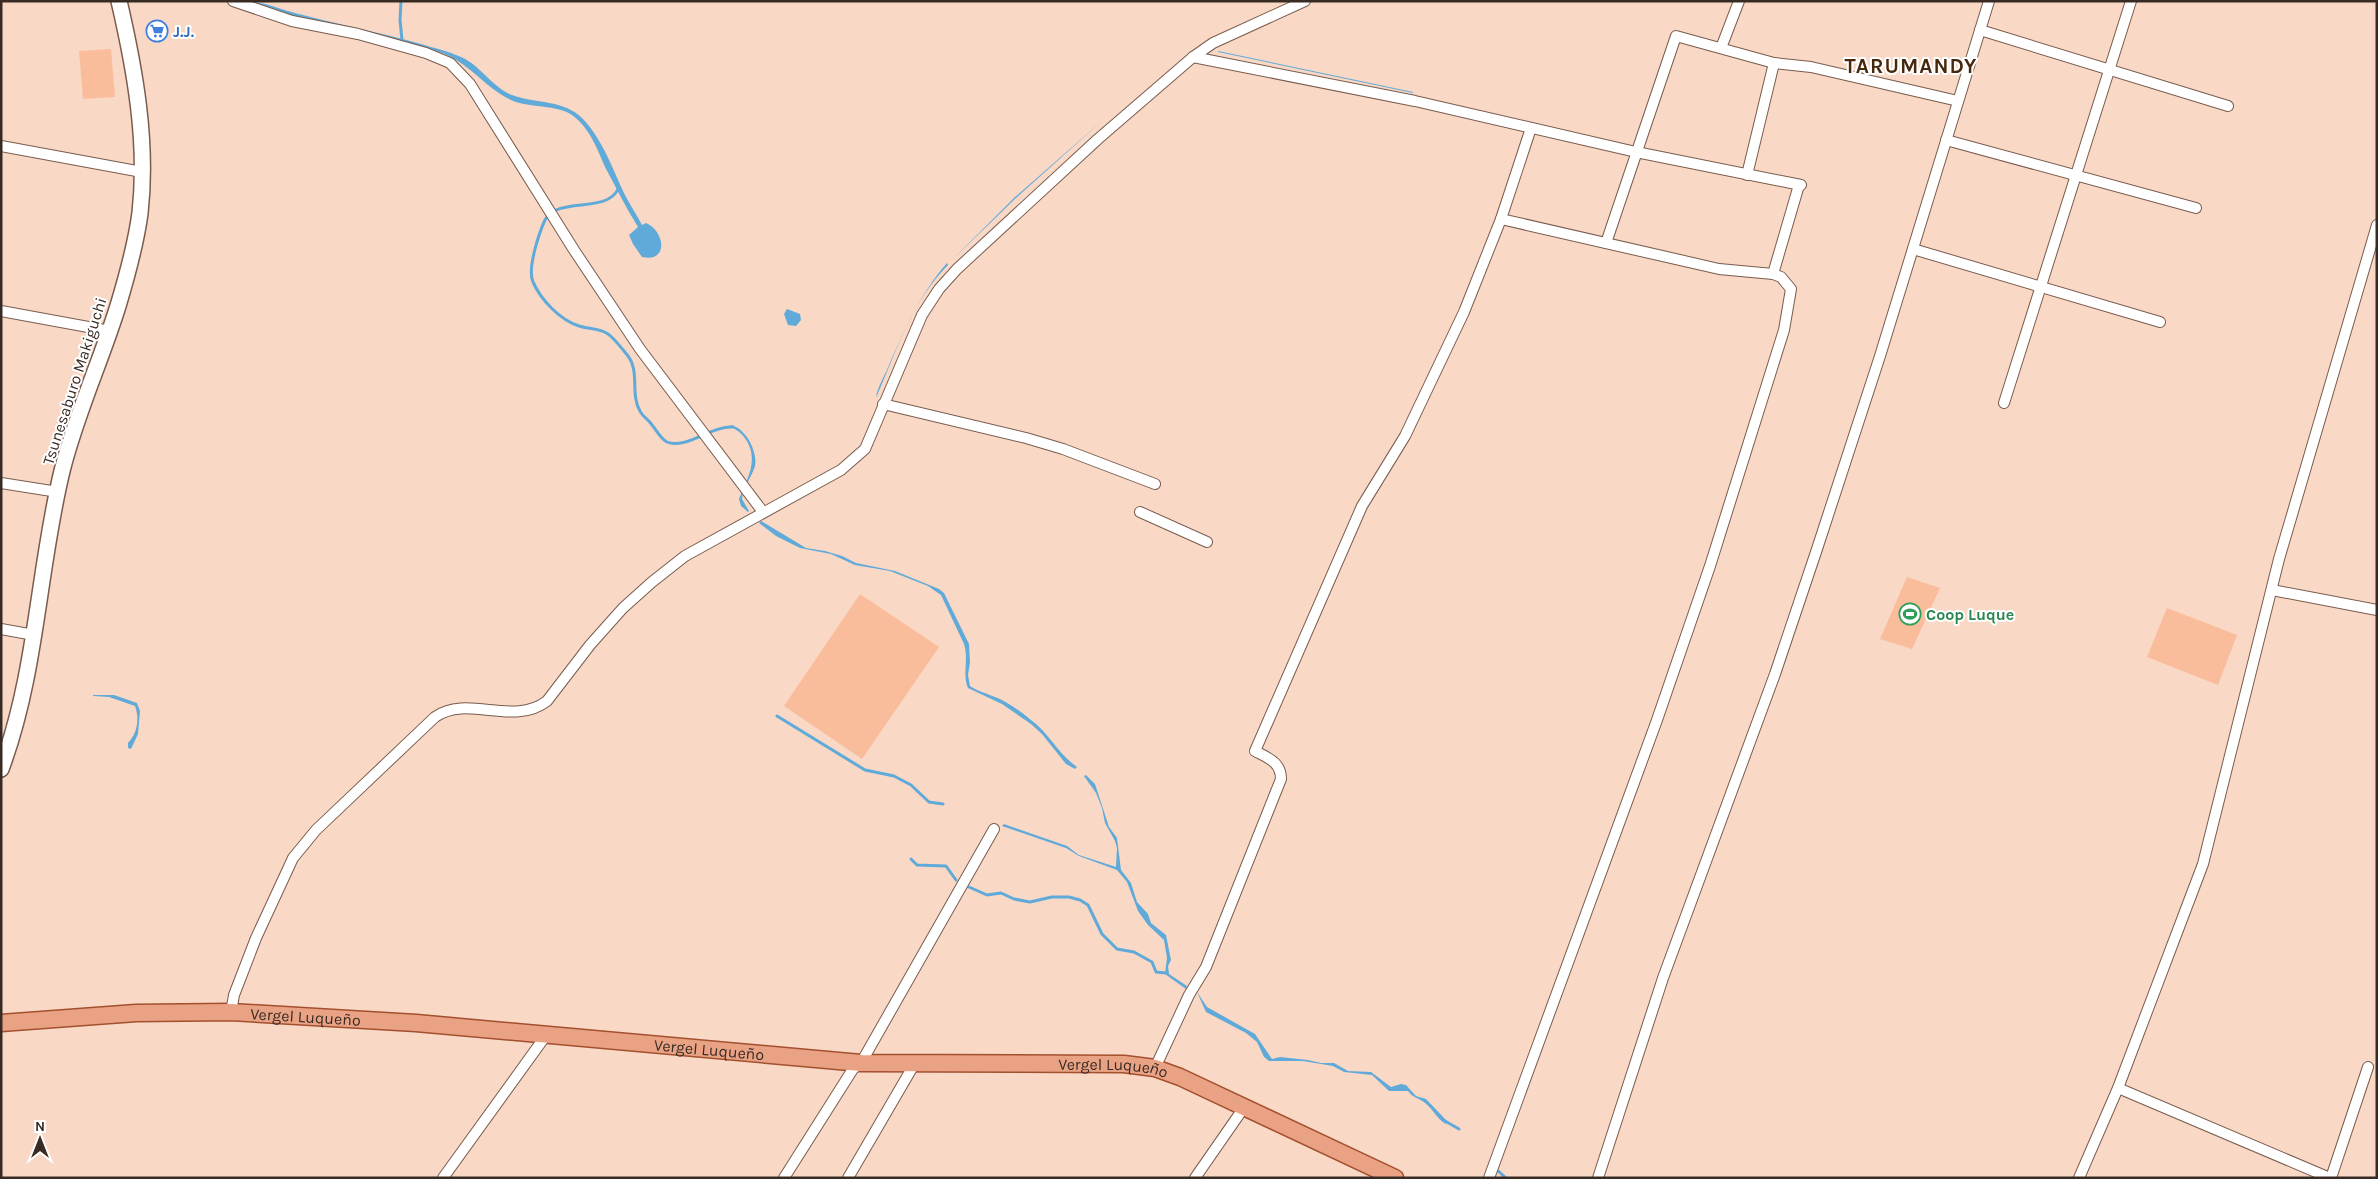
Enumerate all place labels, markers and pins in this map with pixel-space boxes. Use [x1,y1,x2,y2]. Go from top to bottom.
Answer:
supermarket icon: J.J. [145,19,169,43]
place label: J.J. [173,22,195,41]
sports icon: Coop Luque [1898,602,1922,626]
place label: Coop Luque [1926,605,2014,624]

